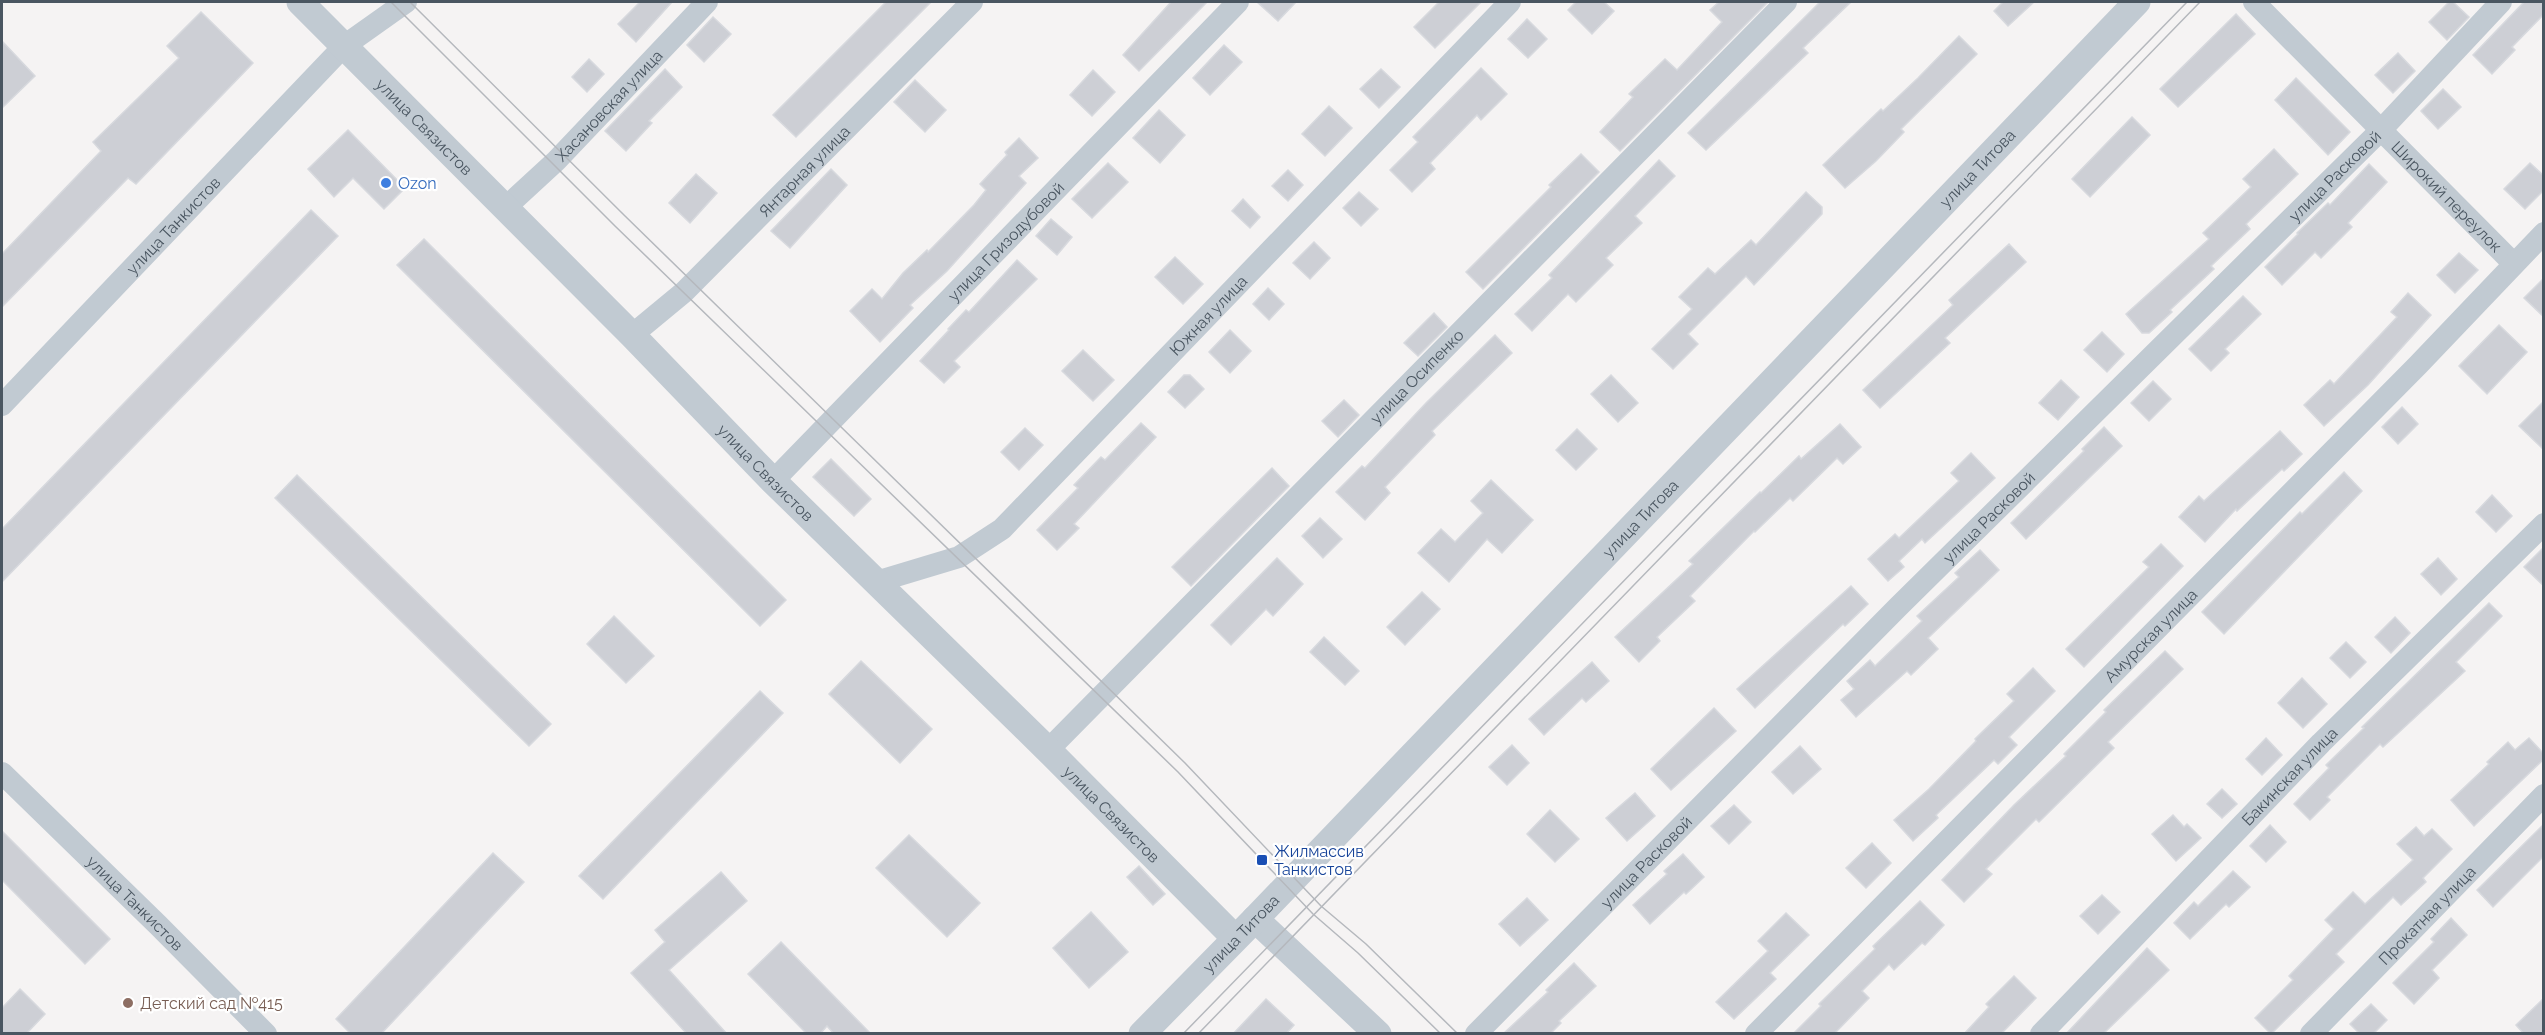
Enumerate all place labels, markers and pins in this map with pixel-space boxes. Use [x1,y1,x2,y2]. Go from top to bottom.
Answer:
place label: Ozon [398,174,437,193]
marker: Ozon [379,176,393,190]
place label: Жилмассив Танкистов [1274,842,1364,879]
marker: Жилмассив Танкистов [1255,853,1269,867]
place label: Детский сад №415 [140,994,283,1013]
marker: Детский сад №415 [121,996,135,1010]

